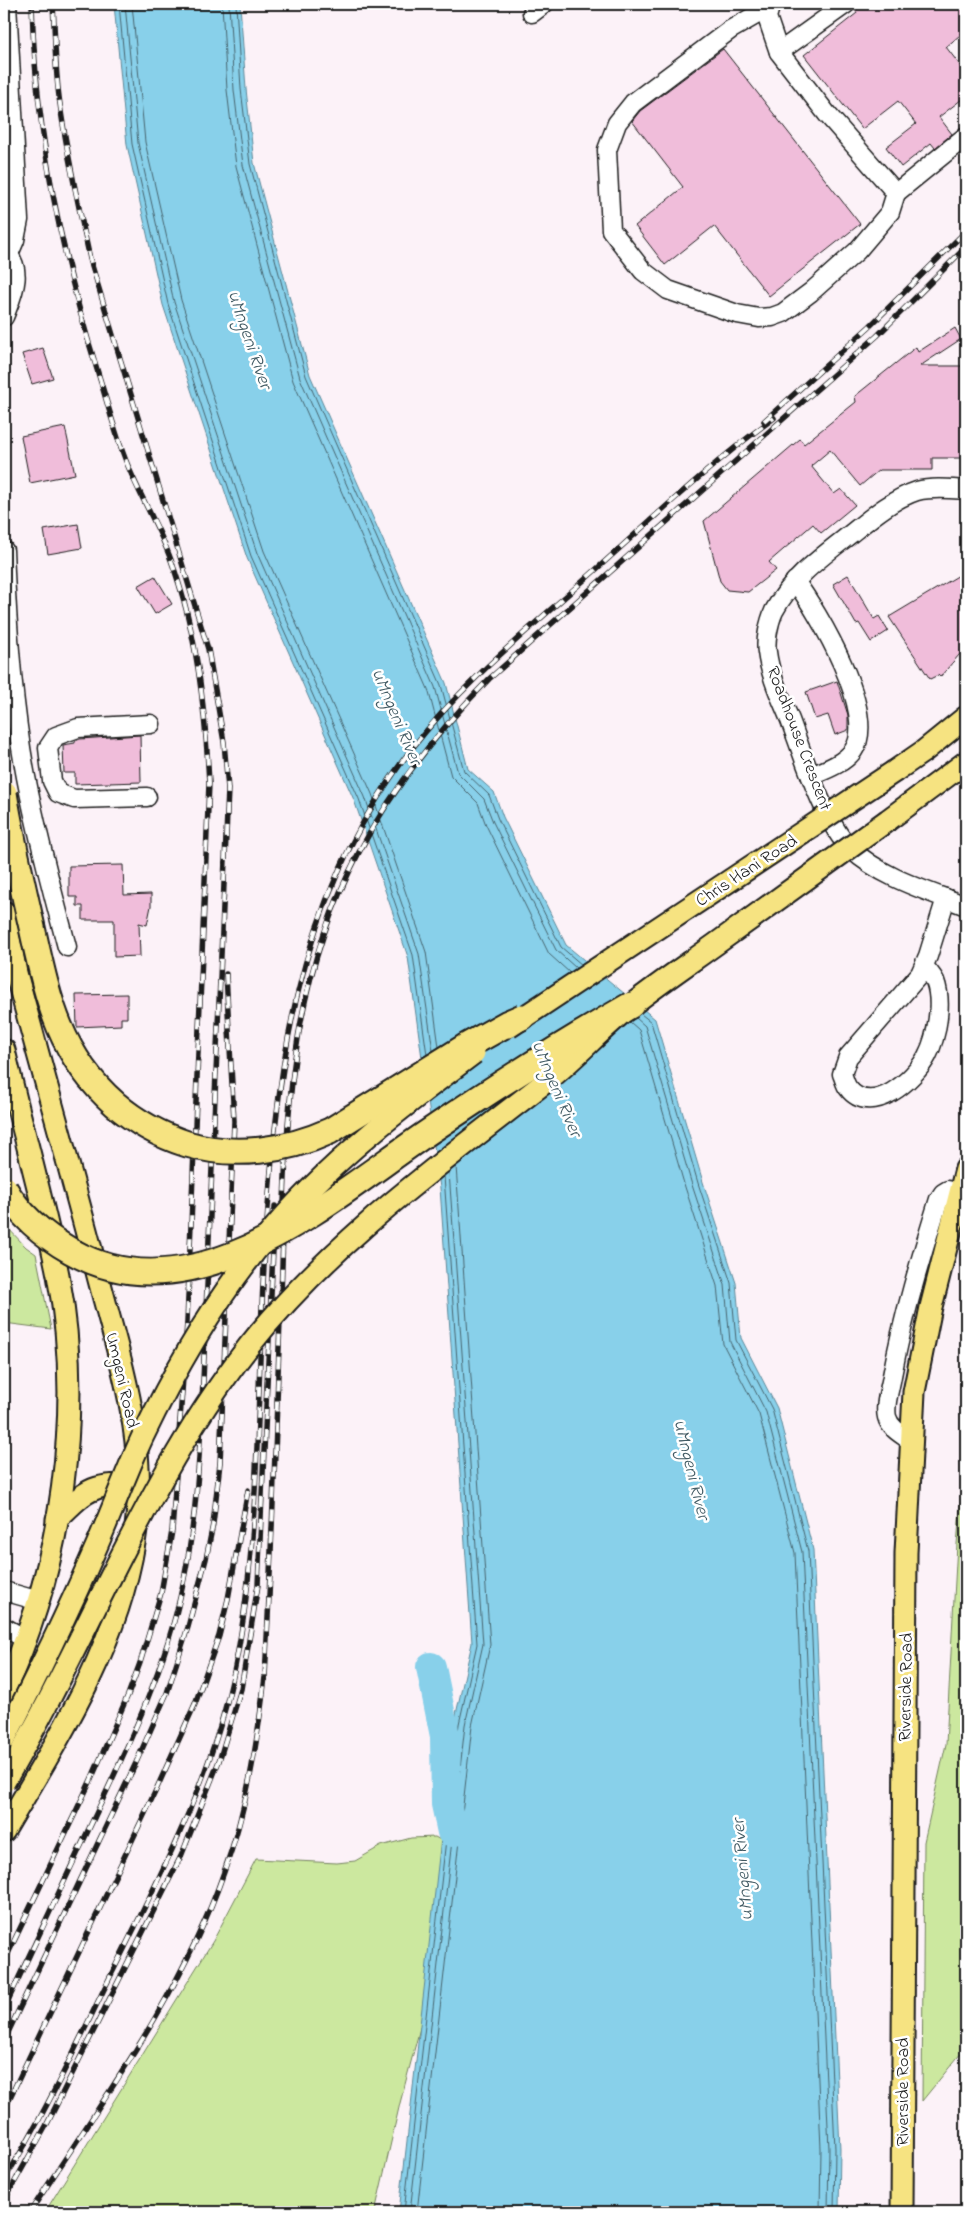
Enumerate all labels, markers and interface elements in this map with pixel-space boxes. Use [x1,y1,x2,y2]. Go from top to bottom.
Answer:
water label: uMngeni River [218,287,279,395]
street label: Roadhouse Crescent [759,663,838,815]
water label: uMngeni River [362,665,429,772]
street label: Chris Hani Road [691,829,803,914]
water label: uMngeni River [522,1037,589,1144]
street label: Umgeni Road [96,1330,145,1431]
water label: uMngeni River [664,1417,717,1525]
street label: Riverside Road [893,1633,921,1742]
water label: uMngeni River [725,1815,762,1922]
street label: Riverside Road [891,2038,917,2146]

